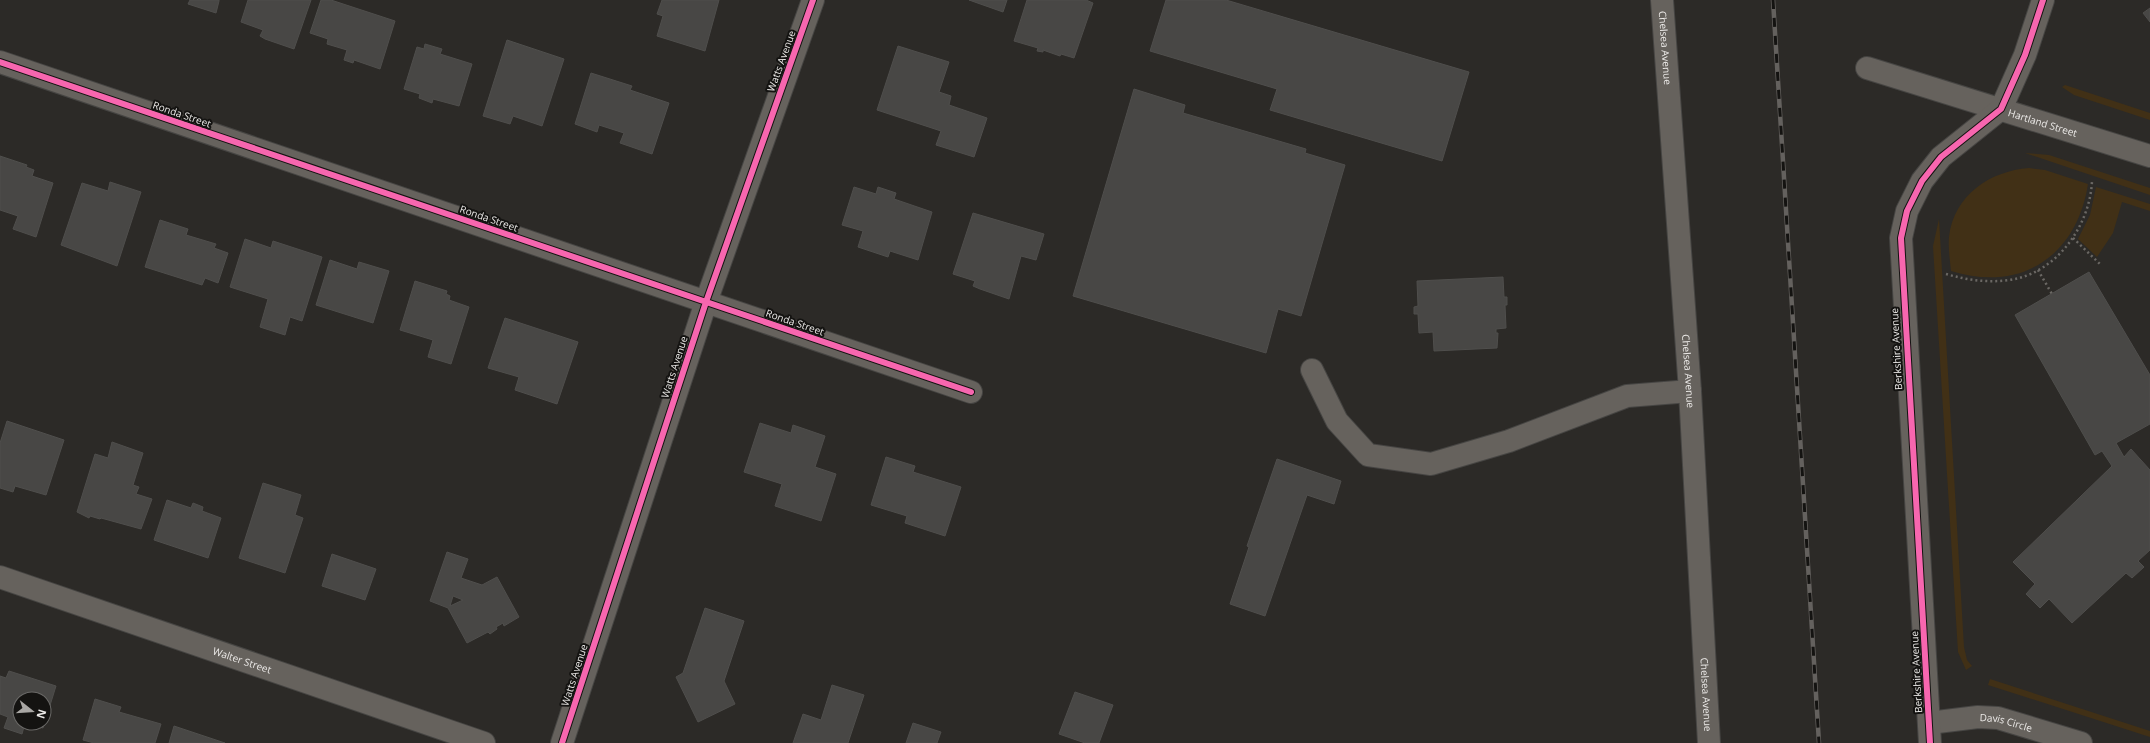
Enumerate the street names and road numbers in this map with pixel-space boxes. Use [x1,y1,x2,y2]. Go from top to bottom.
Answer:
street label: Chelsea Avenue [1656,10,1675,86]
street label: Watts Avenue [763,28,799,94]
street label: Ronda Street [151,98,213,131]
street label: Hartland Street [2006,105,2079,140]
street label: Ronda Street [458,202,520,235]
street label: Ronda Street [764,306,826,339]
street label: Berkshire Avenue [1887,307,1905,390]
street label: Watts Avenue [657,334,691,400]
street label: Chelsea Avenue [1679,334,1698,409]
street label: Berkshire Avenue [1907,630,1925,713]
street label: Watts Avenue [557,642,591,708]
street label: Walter Street [211,644,274,677]
street label: Chelsea Avenue [1697,657,1715,732]
street label: Davis Circle [1979,710,2034,735]

